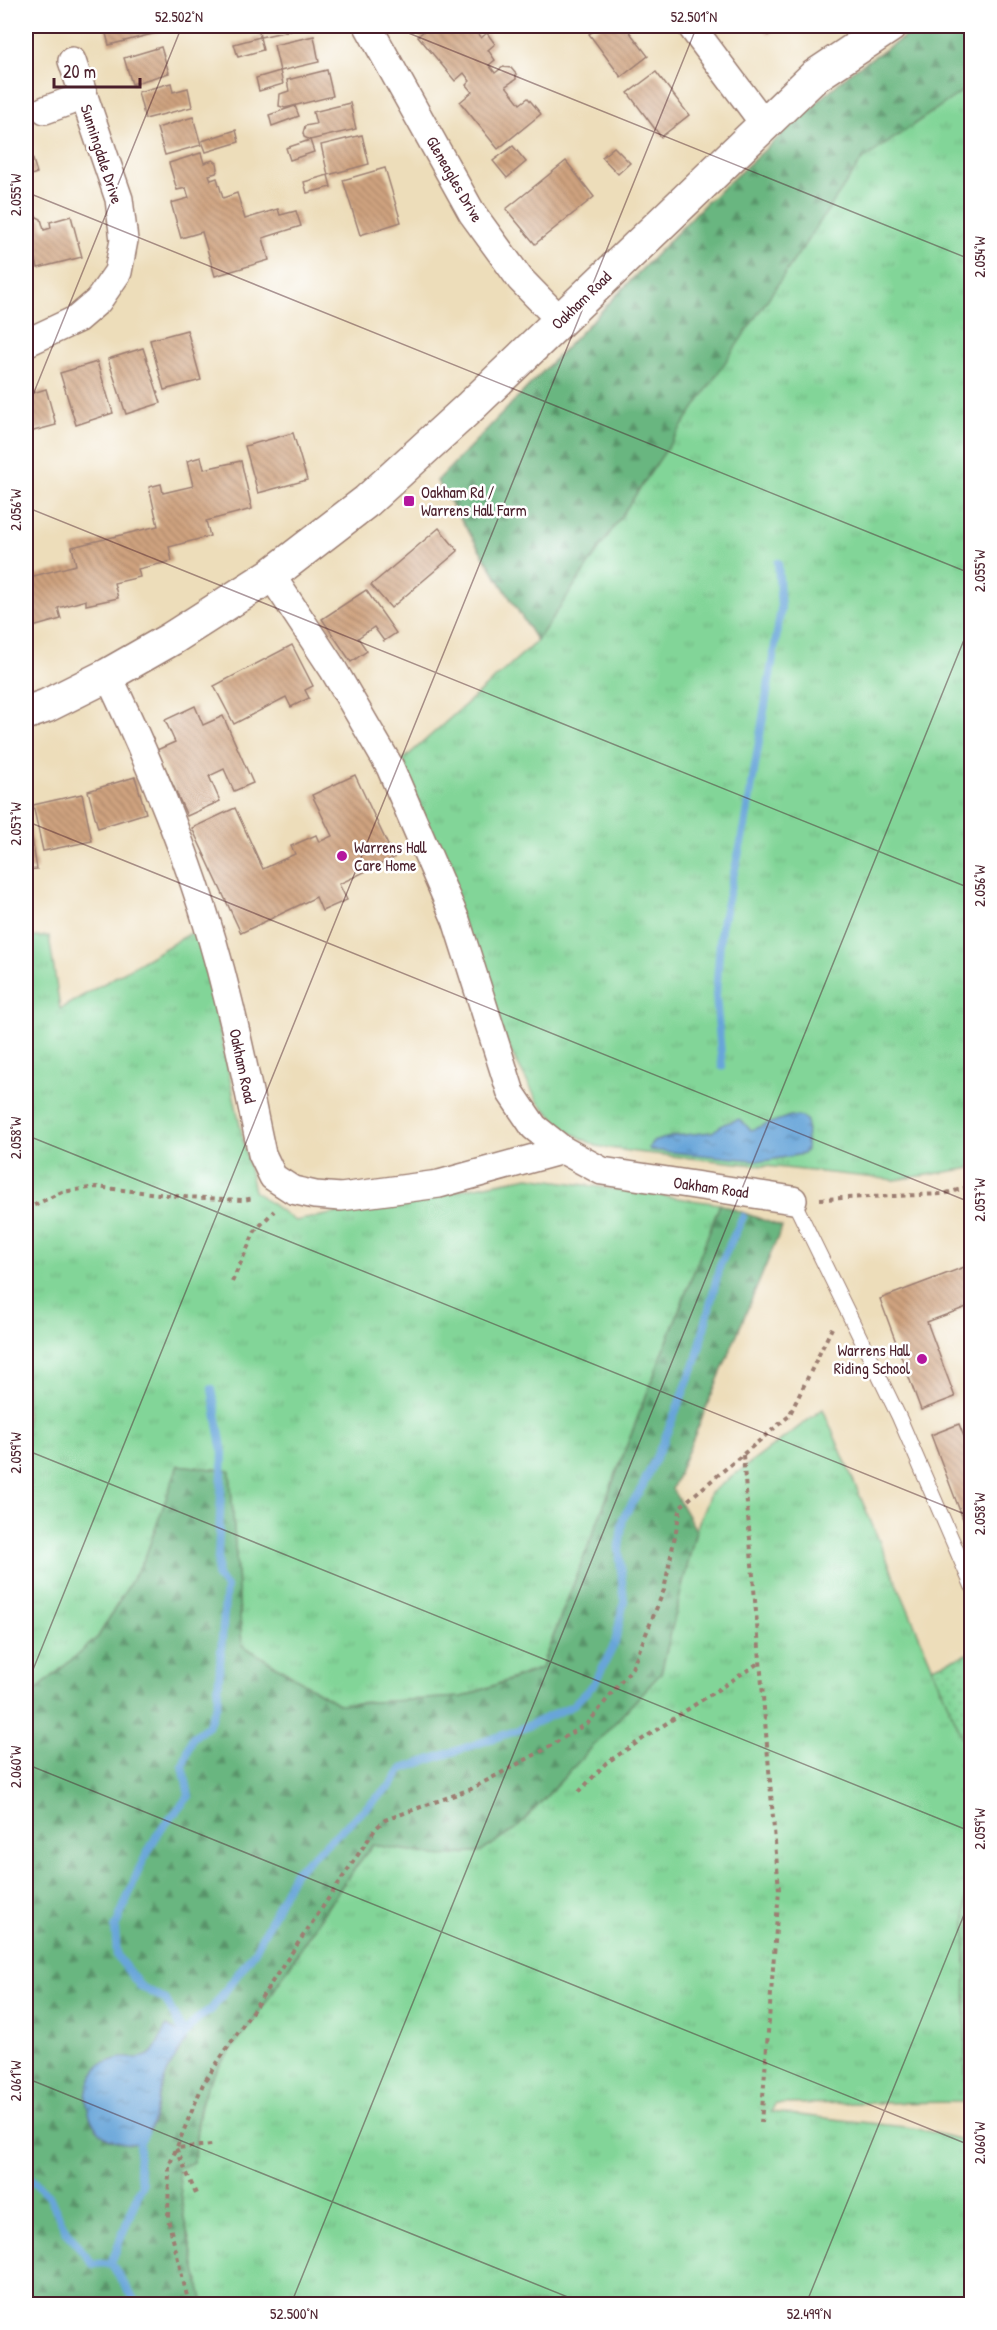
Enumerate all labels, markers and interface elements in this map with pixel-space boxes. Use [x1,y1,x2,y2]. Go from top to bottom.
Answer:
text: 52.502°N [155,6,203,27]
text: 52.501°N [671,6,717,27]
scale bar [54,51,140,89]
text: 20 m [63,59,96,84]
street label: Sunningdale Drive [76,102,129,207]
street label: Gleneagles Drive [422,132,489,227]
text: 2.055°W [5,173,26,216]
text: 2.054°W [969,235,990,278]
street label: Oakham Road [546,266,616,334]
place label: Oakham Rd / Warrens Hall Farm [421,481,527,521]
text: 2.056°W [5,488,26,531]
marker: Oakham Rd / Warrens Hall Farm [402,494,416,508]
text: 2.055°W [969,549,990,592]
text: 2.057°W [5,802,26,846]
place label: Warrens Hall Care Home [354,836,427,876]
marker: Warrens Hall Care Home [335,849,349,863]
text: 2.056°W [969,864,990,907]
street label: Oakham Road [224,1027,262,1105]
text: 2.058°W [5,1116,26,1159]
street label: Oakham Road [672,1171,750,1203]
text: 2.057°W [969,1178,990,1222]
place label: Warrens Hall Riding School [834,1339,911,1379]
marker: Warrens Hall Riding School [915,1352,929,1366]
text: 2.059°W [5,1431,26,1474]
text: 2.058°W [969,1492,990,1535]
text: 2.060°W [5,1745,26,1788]
text: 2.059°W [969,1807,990,1850]
text: 2.061°W [5,2060,26,2102]
text: 2.060°W [969,2121,990,2164]
text: 52.500°N [270,2303,318,2324]
text: 52.499°N [787,2303,831,2324]

